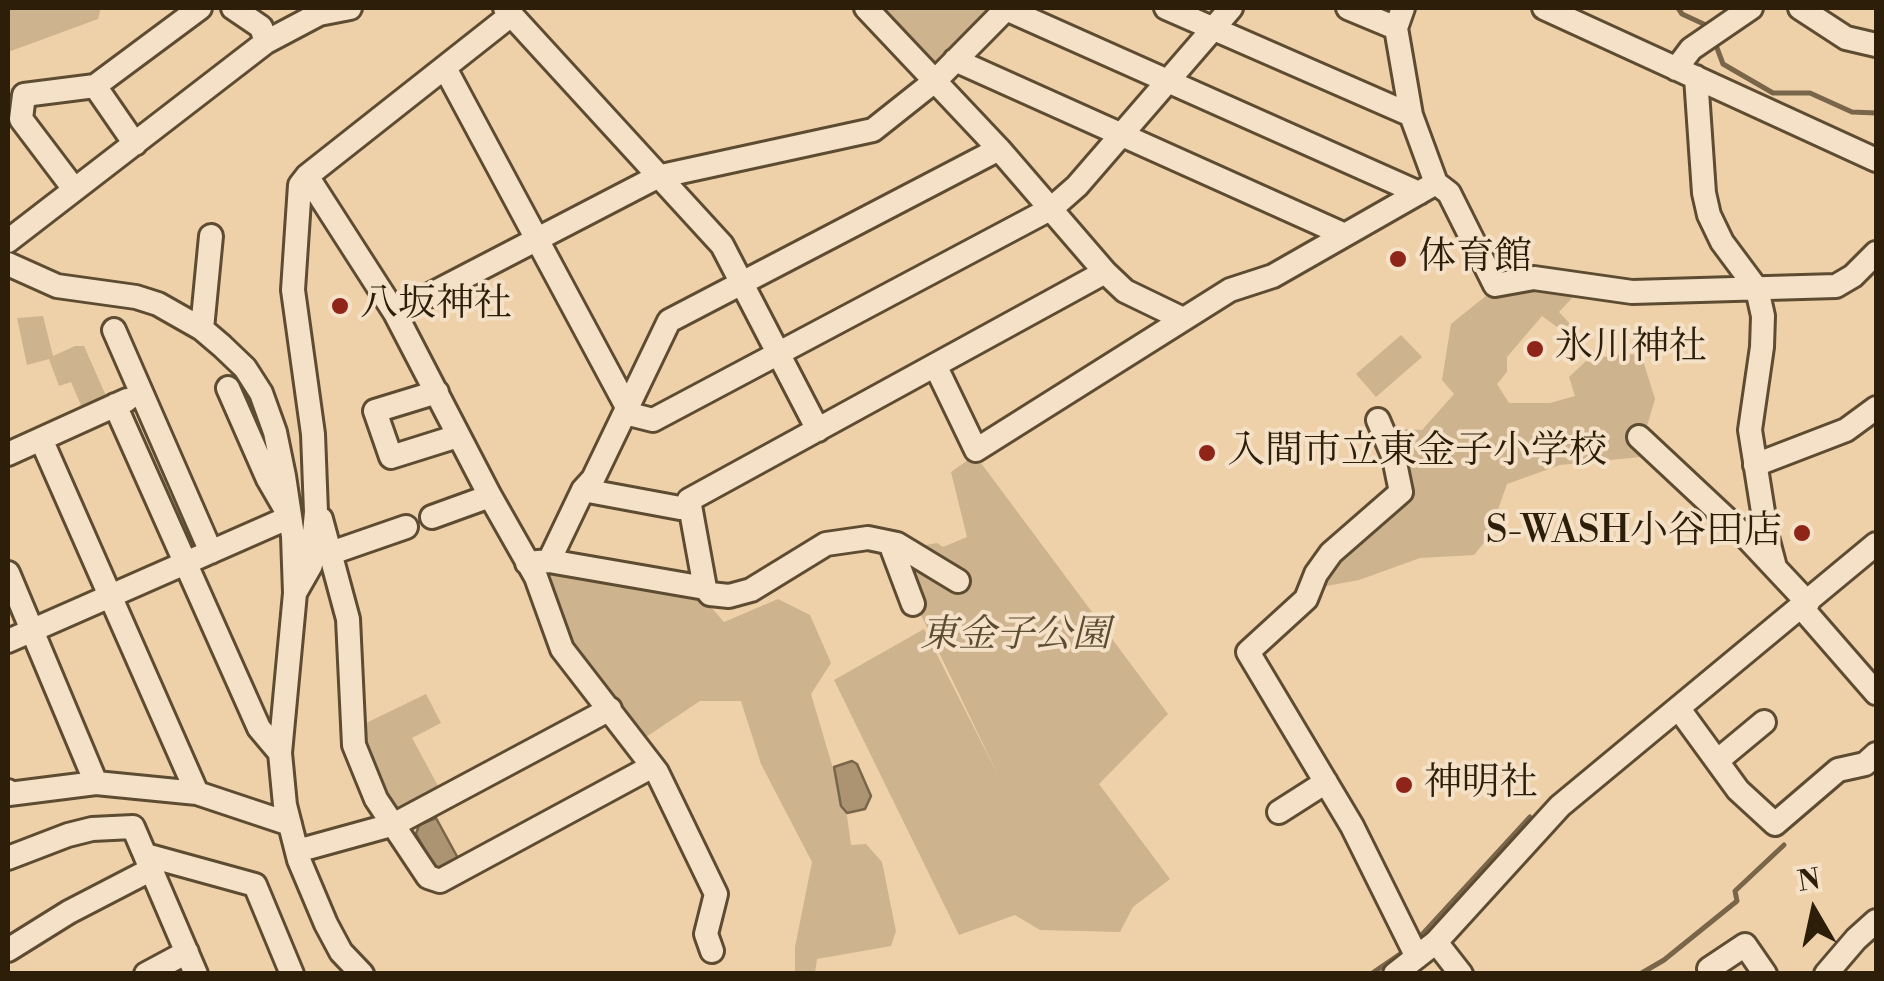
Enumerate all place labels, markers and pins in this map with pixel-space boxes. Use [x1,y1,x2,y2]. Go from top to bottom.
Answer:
place label: 体育館 [1418,236,1532,282]
marker: 体育館 [1387,248,1409,270]
place label: 八坂神社 [360,283,512,329]
marker: 八坂神社 [329,295,351,317]
place label: 氷川神社 [1555,326,1707,372]
marker: 氷川神社 [1524,338,1546,360]
place label: 入間市立東金子小学校 [1227,430,1607,476]
marker: 入間市立東金子小学校 [1196,442,1218,464]
place label: S-WASH小谷田店 [1486,510,1782,556]
marker: S-WASH小谷田店 [1791,522,1813,544]
place label: 神明社 [1424,762,1538,808]
marker: 神明社 [1393,774,1415,796]

